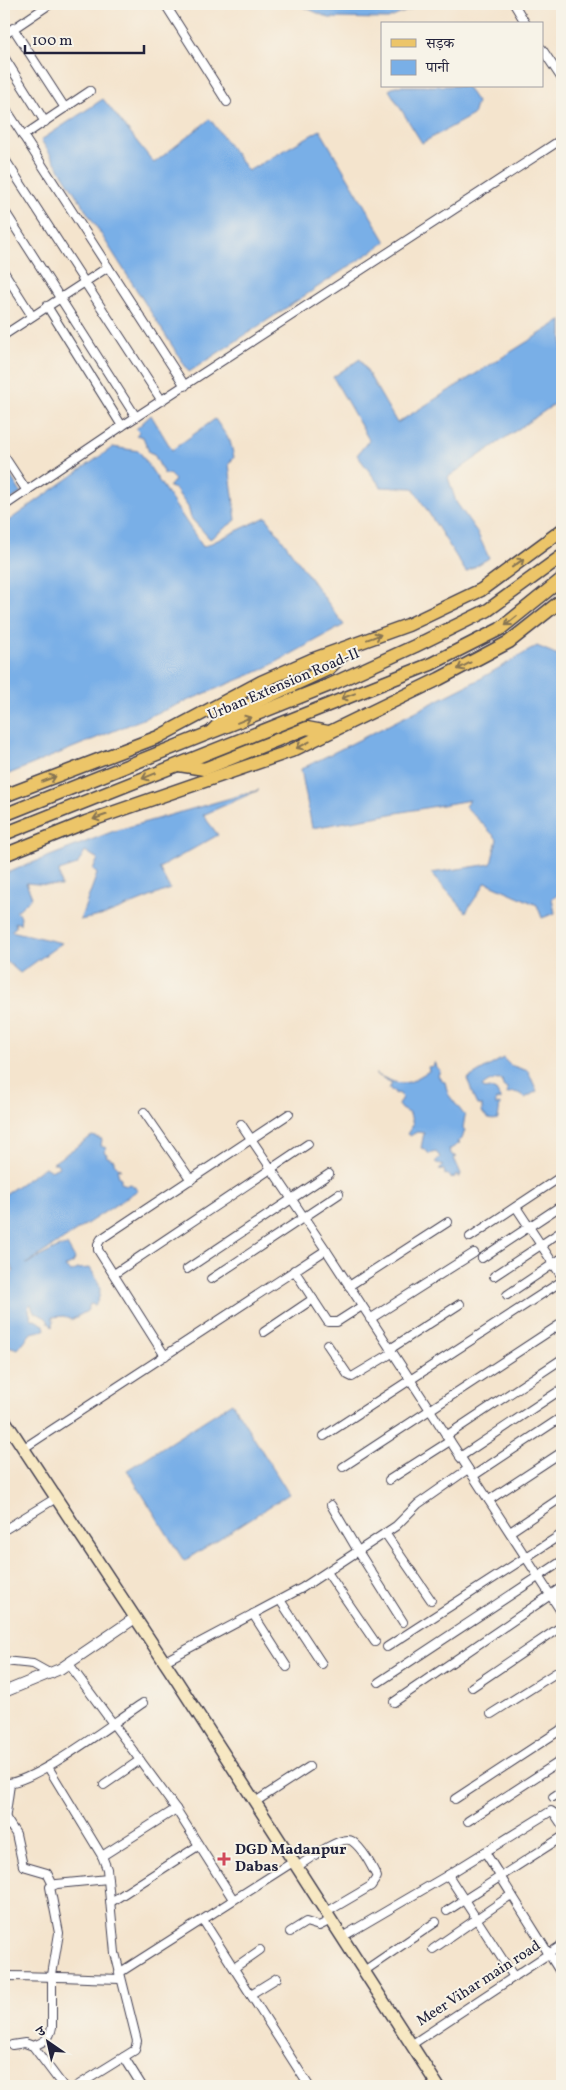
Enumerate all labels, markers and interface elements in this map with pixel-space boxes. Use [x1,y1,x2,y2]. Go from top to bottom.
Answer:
scale bar [25,22,144,54]
legend [381,22,544,88]
text: 100 m [32,31,72,52]
text: सड़क [425,34,455,55]
text: पानी [425,58,450,79]
one-way arrow [511,558,525,568]
one-way arrow [505,615,518,626]
one-way arrow [366,632,381,641]
street label: Urban Extension Road-II [205,643,363,727]
one-way arrow [457,662,472,671]
one-way arrow [341,693,356,702]
one-way arrow [236,715,251,724]
one-way arrow [295,740,310,750]
one-way arrow [142,772,157,781]
one-way arrow [41,773,56,783]
one-way arrow [93,813,109,822]
place label: DGD Madanpur Dabas [235,1840,346,1878]
marker: DGD Madanpur Dabas [217,1852,231,1866]
street label: Meer Vihar main road [413,1936,545,2032]
north arrow [22,2018,72,2068]
text: उ [32,2022,51,2043]

